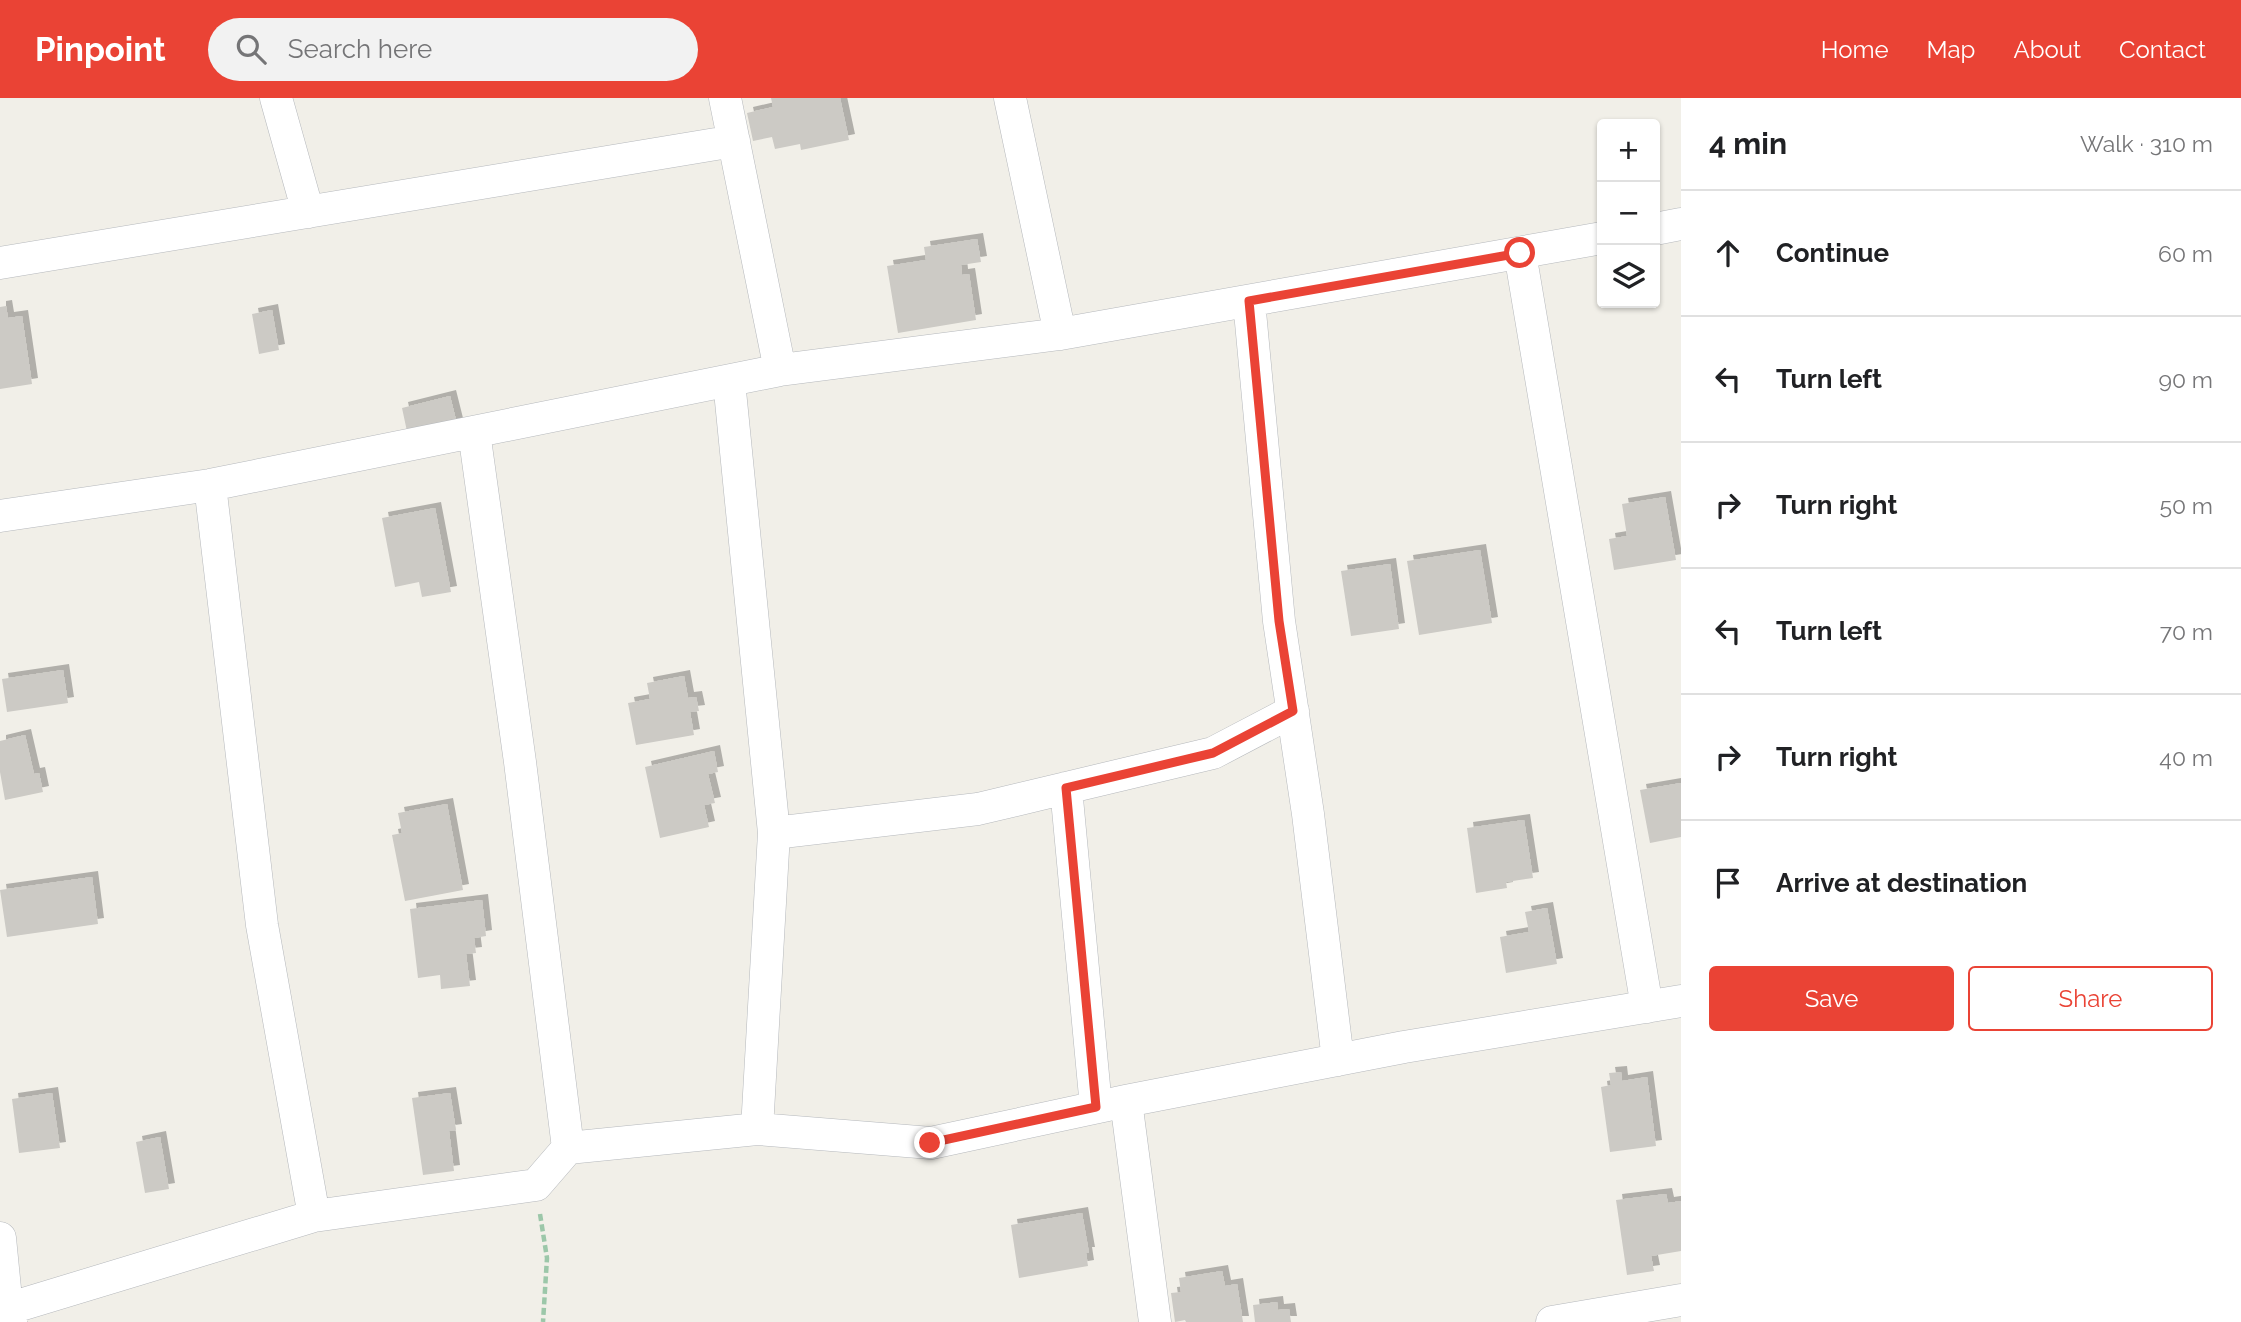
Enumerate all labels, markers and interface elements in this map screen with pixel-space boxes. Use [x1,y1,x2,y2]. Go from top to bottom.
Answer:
search box [208,18,698,81]
text: Pinpoint [35,30,166,69]
icon: search [232,30,270,68]
text: Search here [288,34,432,64]
text: Home [1821,35,1889,64]
text: Map [1927,35,1975,64]
text: About [2013,35,2081,64]
text: Contact [2119,35,2206,64]
map controls [1597,119,1660,308]
button: + [1597,119,1660,182]
text: 4 min [1709,126,1787,161]
text: Walk · 310 m [2080,130,2213,157]
button: − [1597,182,1660,245]
icon: ahead [1709,234,1747,272]
route start [1504,237,1535,268]
text: Continue [1776,238,1889,268]
text: 60 m [2158,240,2213,267]
button: layers [1597,245,1660,308]
icon: left [1709,360,1747,398]
text: Turn left [1776,364,1882,394]
text: 90 m [2158,366,2213,393]
icon: right [1709,486,1747,524]
text: Turn right [1776,490,1897,520]
text: 50 m [2159,492,2213,519]
icon: left [1709,612,1747,650]
text: Turn left [1776,616,1882,646]
text: 70 m [2160,618,2213,645]
icon: right [1709,738,1747,776]
text: Turn right [1776,742,1897,772]
text: 40 m [2159,744,2213,771]
icon: arrive [1709,864,1747,902]
text: Arrive at destination [1776,868,2027,898]
button: Save [1709,966,1954,1031]
button: Share [1968,966,2213,1031]
route end [914,1127,945,1158]

